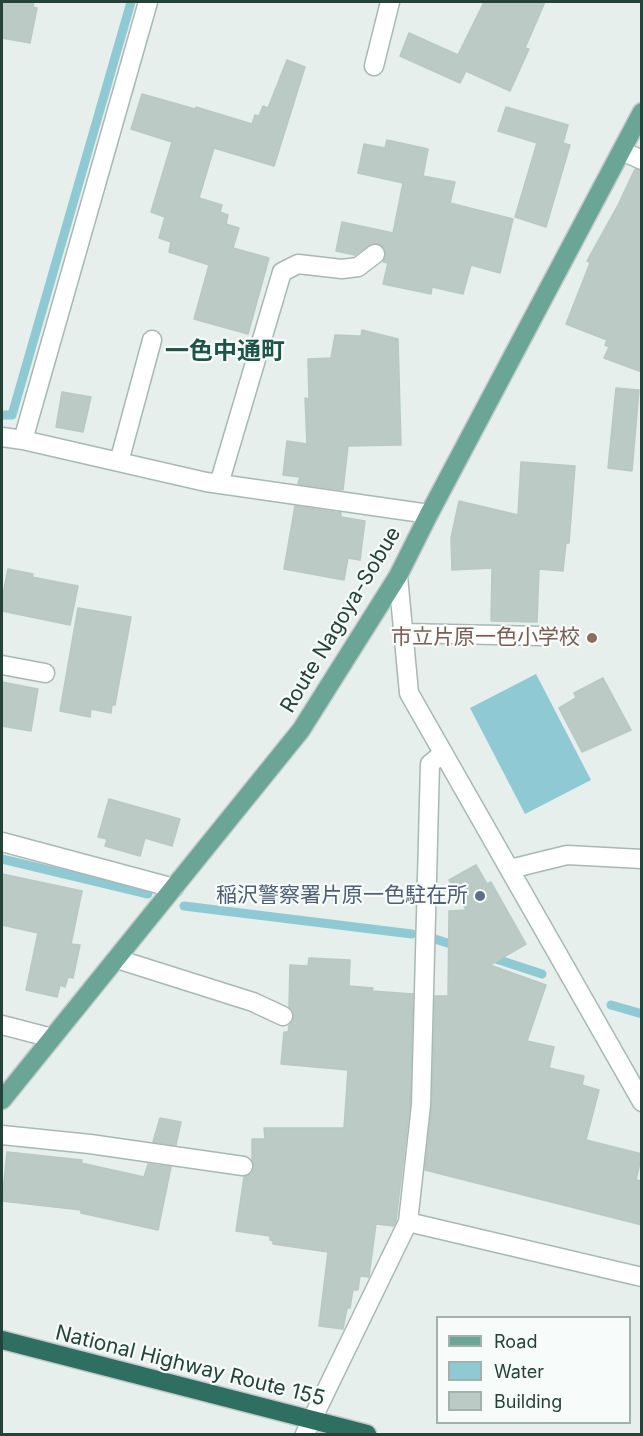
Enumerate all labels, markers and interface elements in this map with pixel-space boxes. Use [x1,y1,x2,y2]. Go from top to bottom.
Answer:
district label: 一色中通町 [165,338,285,366]
street label: Route Nagoya-Sobue [275,522,407,718]
place label: 市立片原一色小学校 [391,625,580,651]
marker: 市立片原一色小学校 [585,631,599,645]
place label: 稲沢警察署片原一色駐在所 [216,883,468,909]
marker: 稲沢警察署片原一色駐在所 [473,889,487,903]
legend [436,1316,631,1424]
street label: National Highway Route 155 [53,1320,327,1412]
text: Road [494,1331,537,1352]
text: Water [494,1361,544,1382]
text: Building [494,1391,562,1412]

